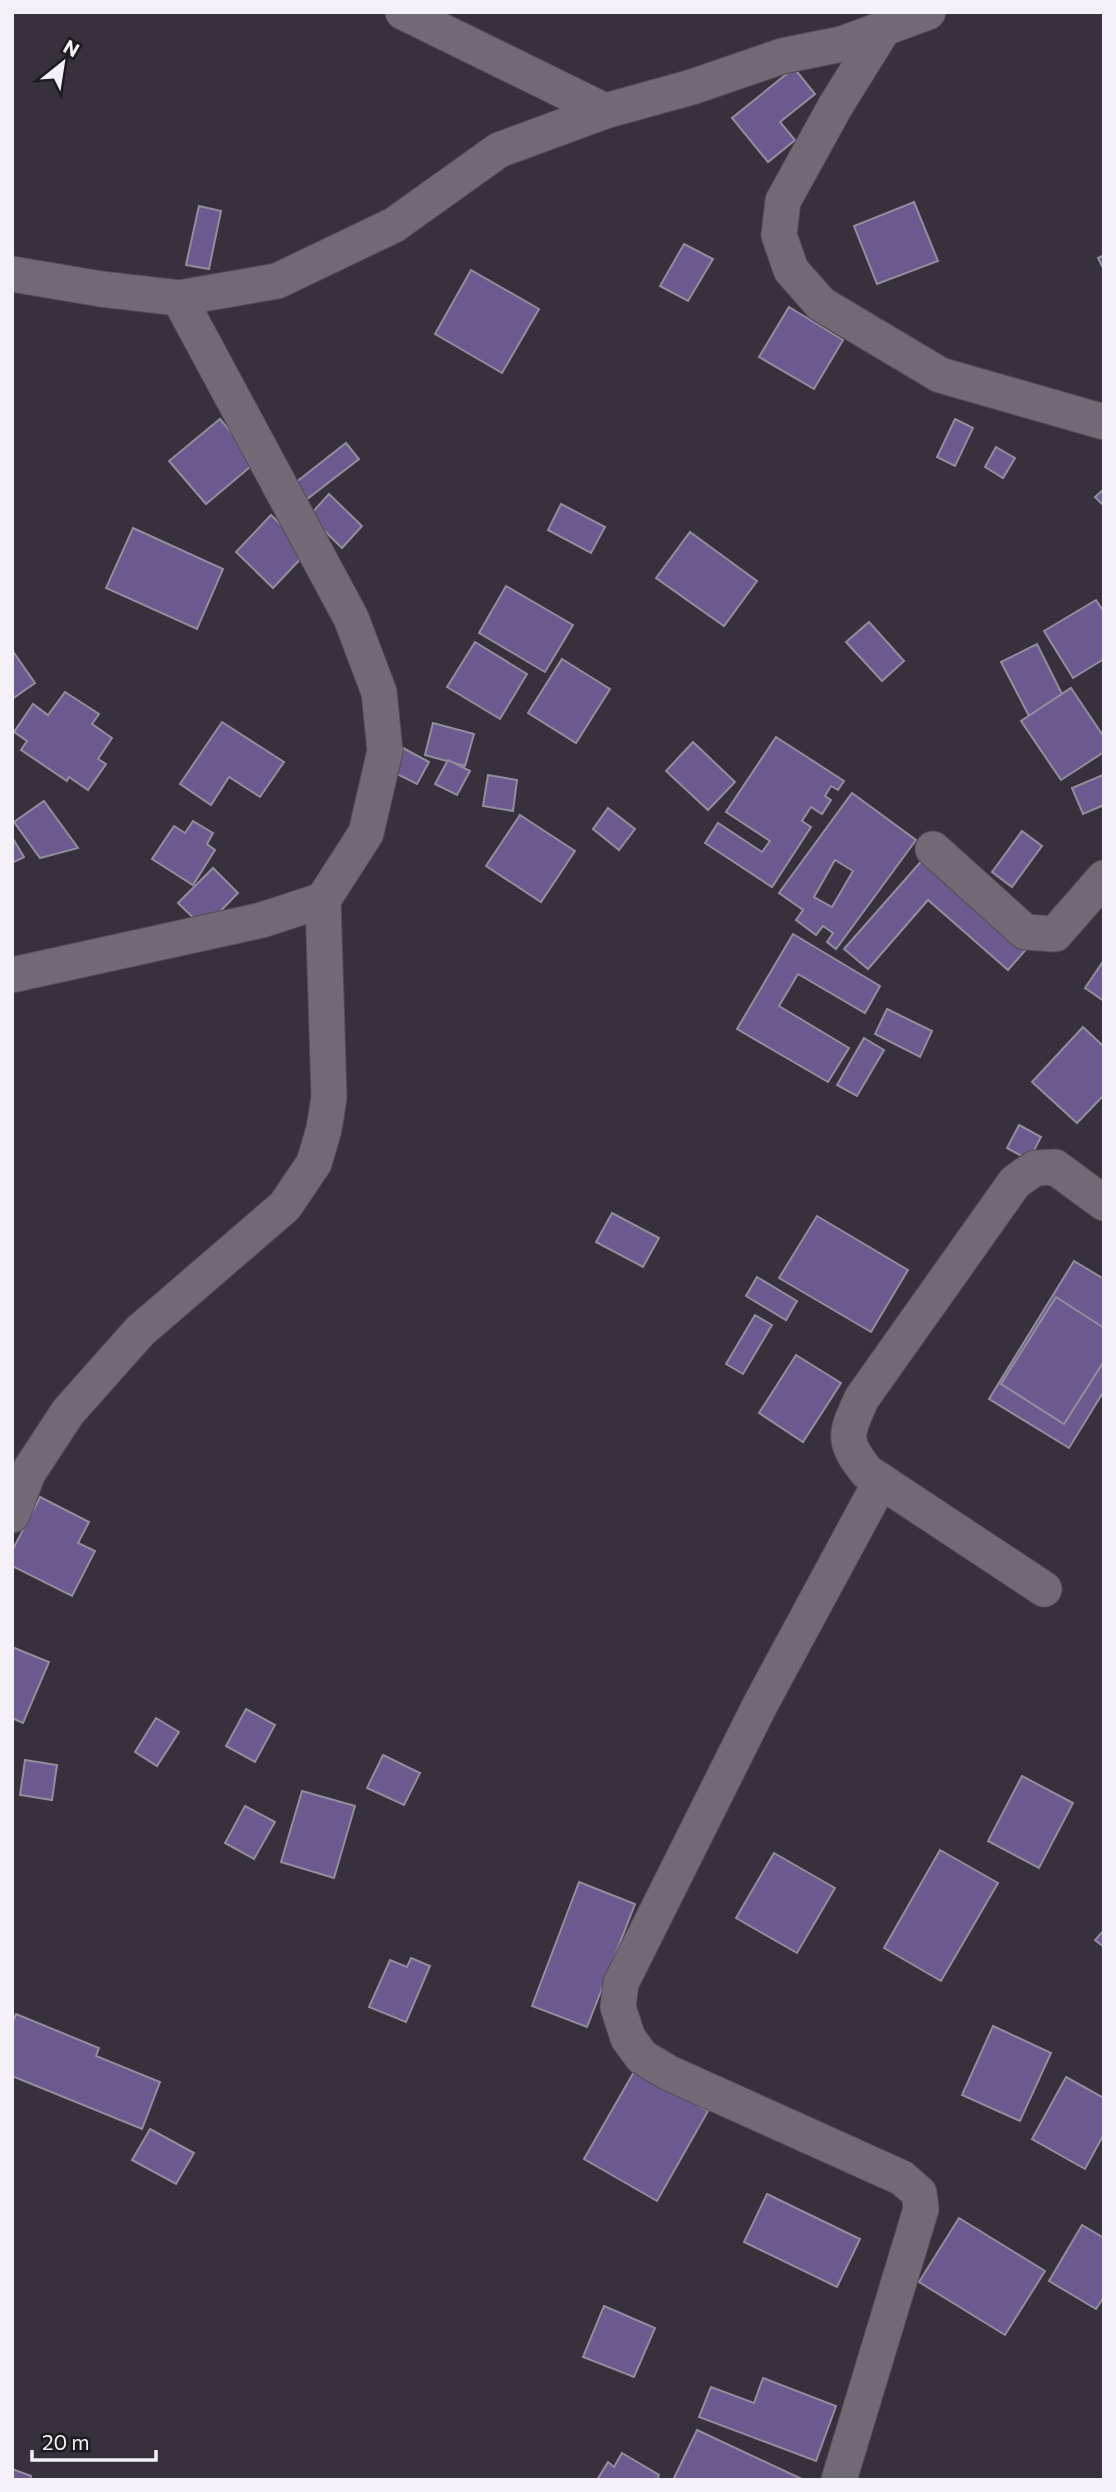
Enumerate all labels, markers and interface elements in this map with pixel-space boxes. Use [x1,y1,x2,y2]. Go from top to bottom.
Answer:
north arrow [28,28,98,98]
text: N [60,34,84,61]
scale bar [32,2418,156,2462]
text: 20 m [42,2429,90,2454]

